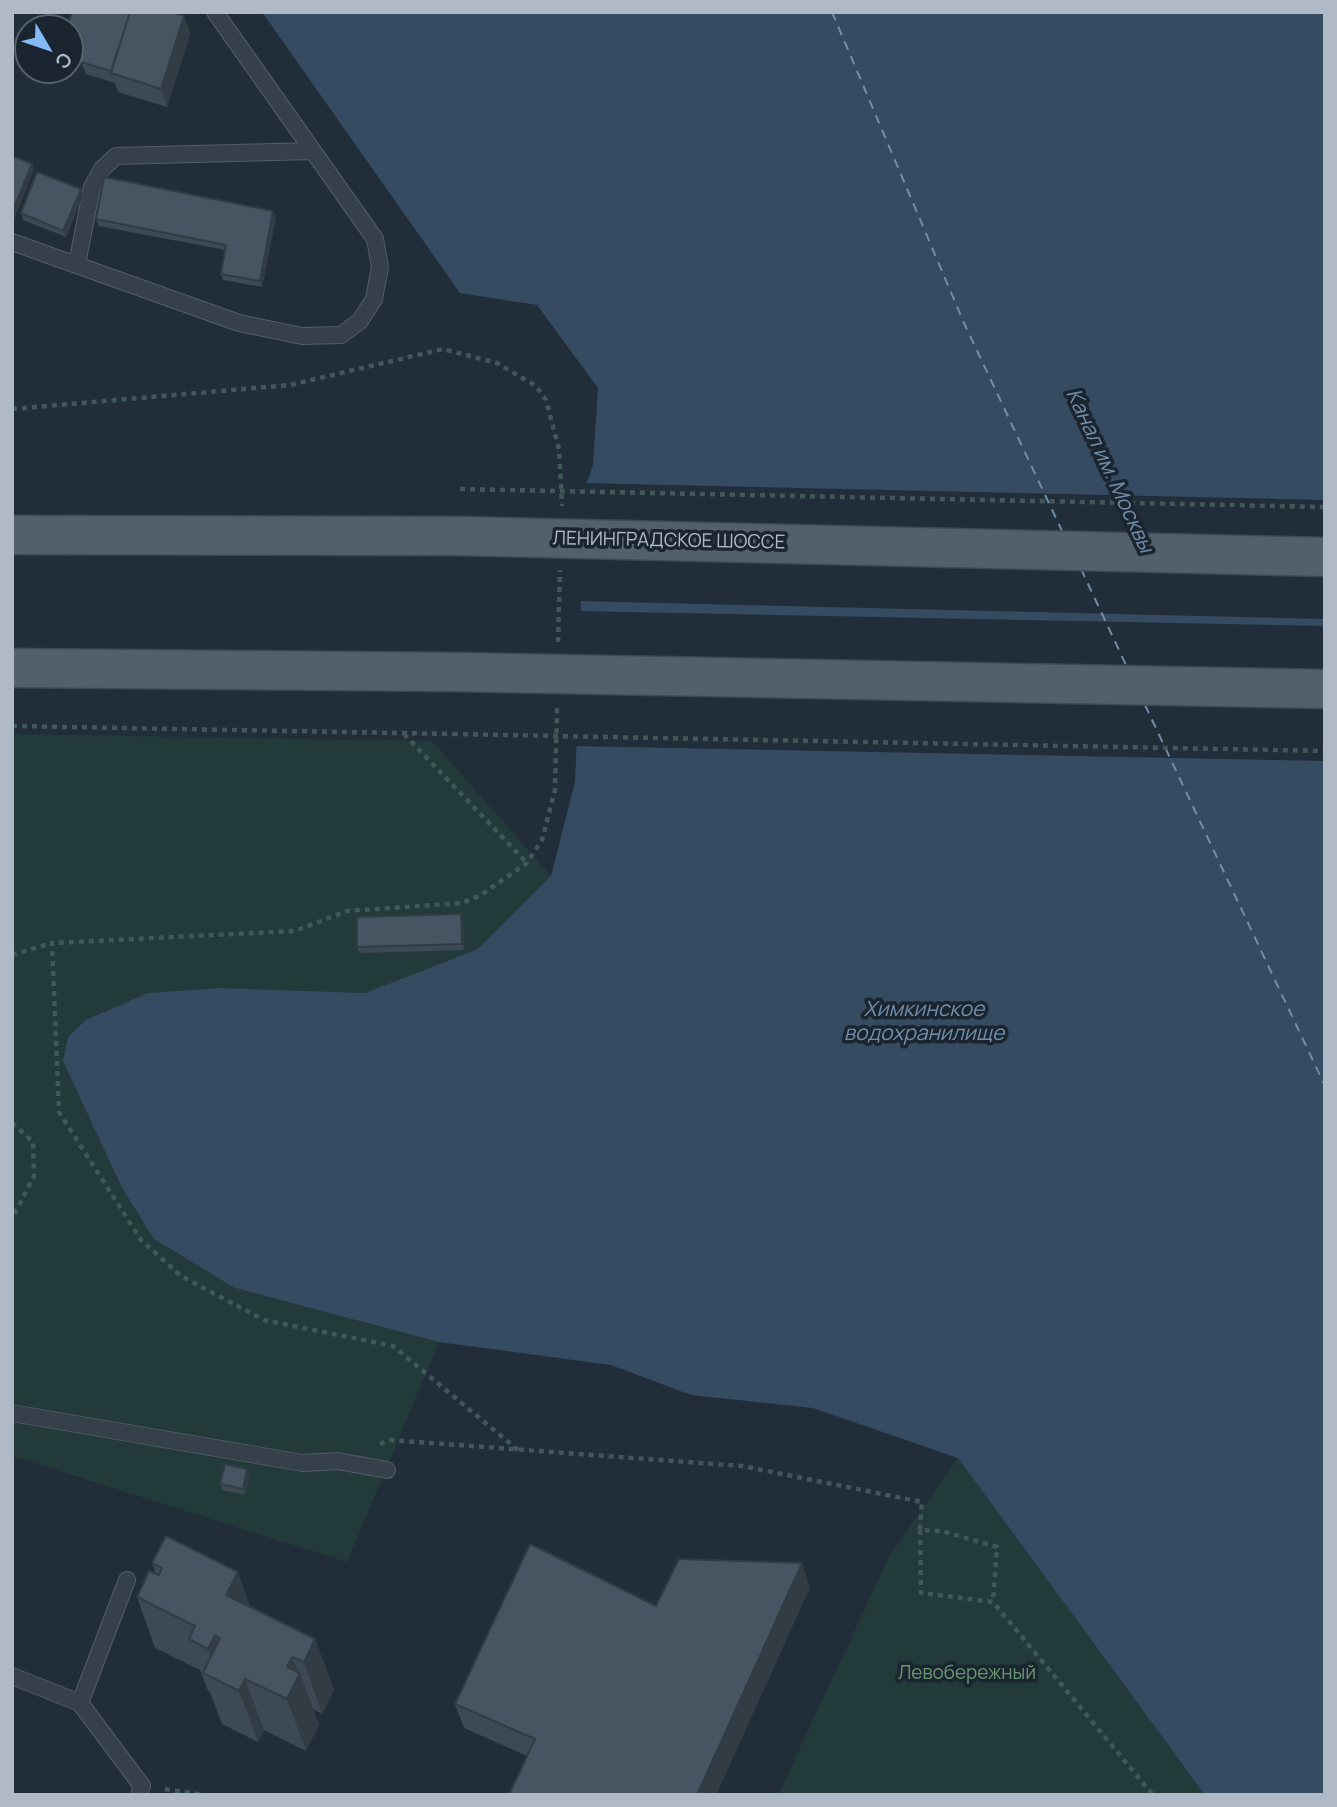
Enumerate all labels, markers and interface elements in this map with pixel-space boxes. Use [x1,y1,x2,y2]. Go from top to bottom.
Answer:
north arrow [14,14,84,84]
text: С [49,47,78,75]
water label: Канал им. Москвы [1060,385,1158,557]
street label: ЛЕНИНГРАДСКОЕ ШОССЕ [552,528,786,554]
water label: Химкинское водохранилище [844,997,1004,1047]
park label: Левобережный [898,1663,1036,1685]

